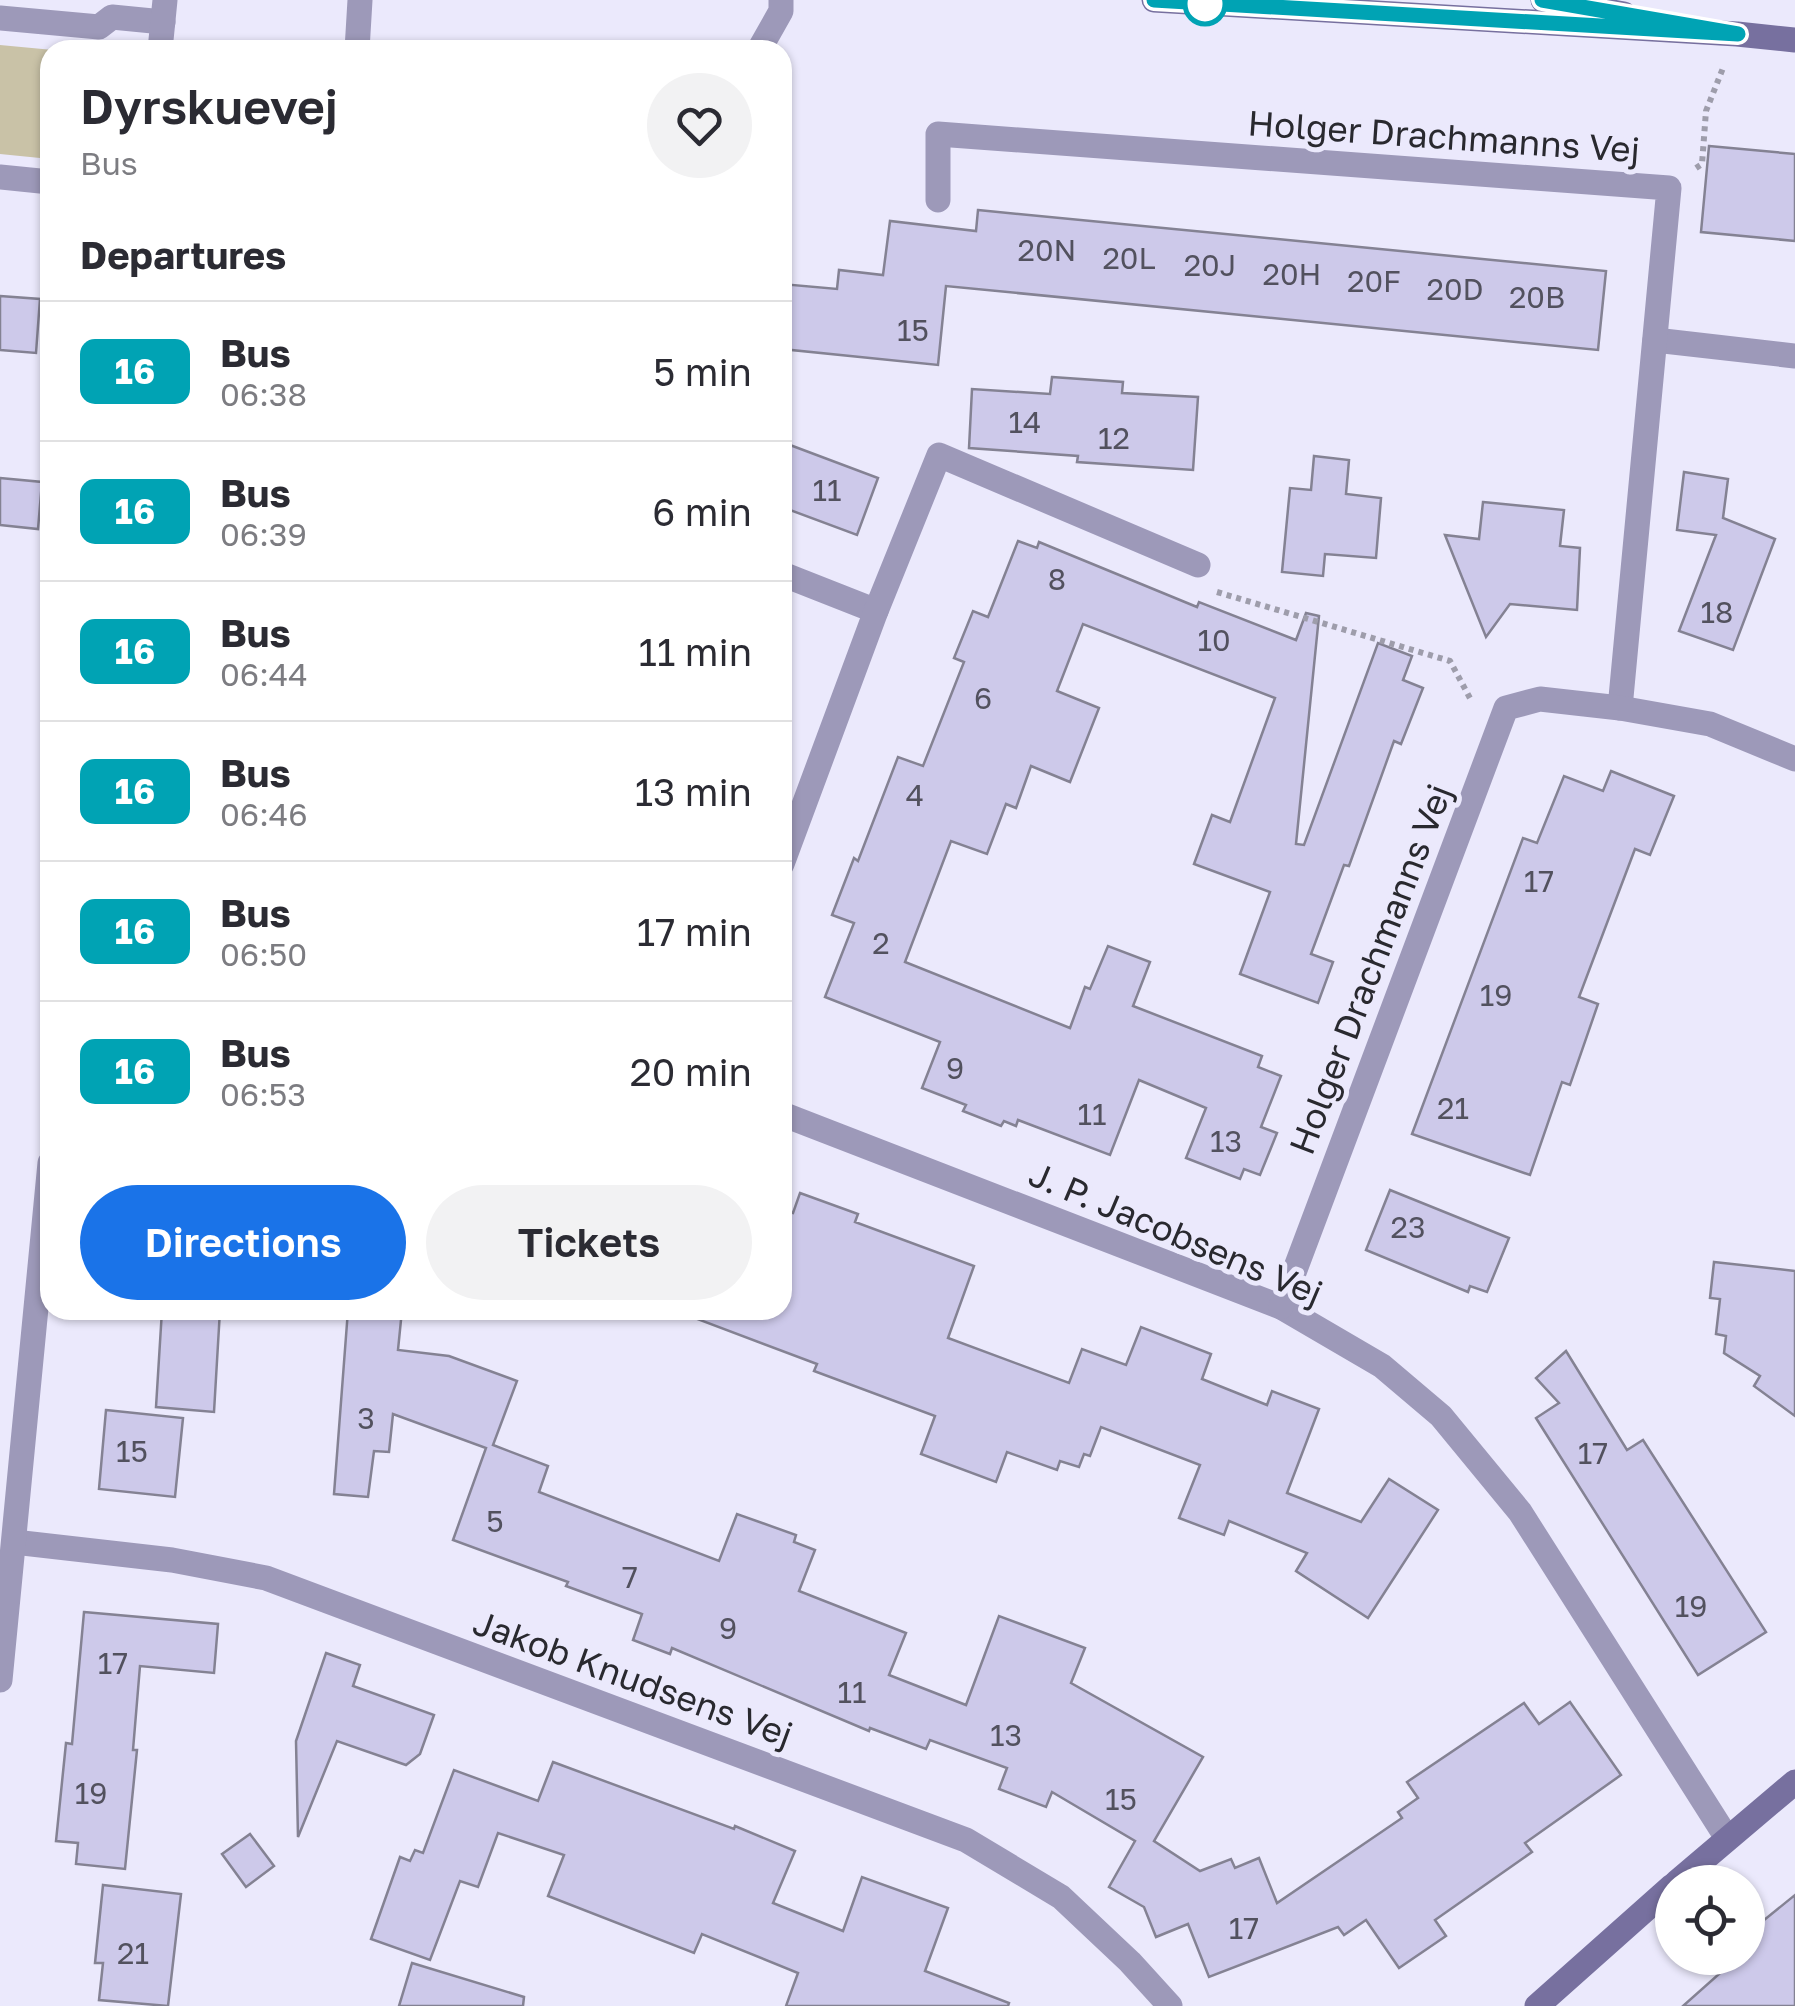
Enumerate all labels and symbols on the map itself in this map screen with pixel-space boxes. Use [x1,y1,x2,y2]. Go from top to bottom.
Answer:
unlabelled marker [1184,0,1226,25]
street label: Holger Drachmanns Vej [1247,101,1641,171]
house number: 20N [1018,232,1076,268]
house number: 20L [1102,240,1156,276]
house number: 20J [1184,247,1236,283]
house number: 20H [1263,256,1321,292]
house number: 20F [1347,263,1401,299]
house number: 20D [1427,271,1484,307]
house number: 20B [1509,279,1565,315]
house number: 15 [897,312,929,348]
house number: 14 [1009,404,1041,440]
house number: 12 [1098,420,1130,456]
house number: 11 [812,472,842,508]
house number: 8 [1048,561,1066,597]
house number: 18 [1701,594,1733,630]
house number: 10 [1197,622,1231,658]
house number: 6 [974,680,992,716]
house number: 4 [906,777,924,813]
street label: Holger Drachmanns Vej [1280,778,1460,1160]
house number: 17 [1524,863,1554,899]
house number: 2 [872,925,890,961]
house number: 19 [1480,977,1512,1013]
house number: 9 [946,1050,964,1086]
house number: 21 [1437,1090,1469,1126]
house number: 11 [1077,1096,1107,1132]
house number: 13 [1210,1123,1242,1159]
street label: J. P. Jacobsens Vej [1023,1152,1329,1314]
house number: 23 [1391,1209,1425,1245]
house number: 3 [357,1400,375,1436]
house number: 15 [116,1433,148,1469]
house number: 17 [1578,1435,1608,1471]
house number: 5 [486,1503,504,1539]
house number: 7 [622,1559,638,1595]
house number: 19 [1675,1588,1707,1624]
street label: Jakob Knudsens Vej [468,1601,798,1755]
house number: 9 [719,1610,737,1646]
house number: 17 [98,1645,128,1681]
house number: 11 [837,1674,867,1710]
house number: 13 [990,1717,1022,1753]
house number: 19 [75,1775,107,1811]
house number: 15 [1105,1781,1137,1817]
house number: 17 [1229,1910,1259,1946]
house number: 21 [117,1935,149,1971]

